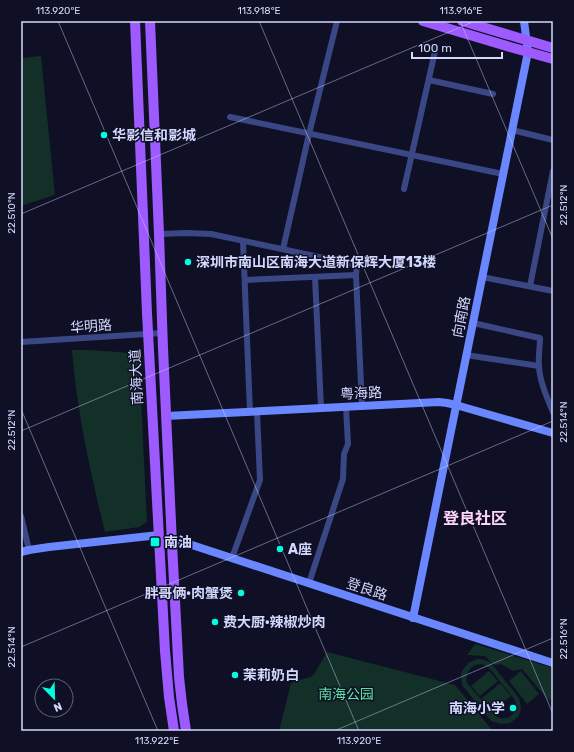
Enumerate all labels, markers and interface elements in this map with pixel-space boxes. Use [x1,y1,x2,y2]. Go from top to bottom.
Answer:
text: 113.920°E [36,5,80,17]
text: 113.918°E [237,5,281,17]
text: 113.916°E [440,5,482,17]
scale bar [412,34,502,60]
text: 100 m [418,41,452,55]
place label: 华影信和影城 [112,127,196,144]
marker: 华影信和影城 [99,130,109,140]
text: 22.512°N [558,184,570,226]
text: 22.510°N [6,192,18,234]
place label: 深圳市南山区南海大道新保辉大厦13楼 [196,254,436,271]
marker: 深圳市南山区南海大道新保辉大厦13楼 [183,257,193,267]
street label: 向南路 [449,295,474,339]
street label: 华明路 [69,317,113,336]
street label: 南海大道 [127,349,146,405]
street label: 粤海路 [340,384,382,403]
text: 22.514°N [558,401,570,443]
text: 22.512°N [6,409,18,451]
district label: 登良社区 [443,509,507,528]
place label: 南油 [164,534,192,551]
marker: 南油 [149,536,161,548]
place label: A座 [288,541,312,558]
marker: A座 [275,544,285,554]
street label: 登良路 [344,575,389,604]
place label: 胖哥俩·肉蟹煲 [144,585,233,602]
marker: 胖哥俩·肉蟹煲 [236,588,246,598]
place label: 费大厨·辣椒炒肉 [223,614,326,631]
marker: 费大厨·辣椒炒肉 [210,617,220,627]
text: 22.516°N [558,618,570,660]
text: 22.514°N [6,626,18,668]
place label: 茉莉奶白 [243,667,299,684]
marker: 茉莉奶白 [230,670,240,680]
north arrow [34,678,74,718]
park label: 南海公园 [318,686,374,703]
text: N [51,699,64,714]
place label: 南海小学 [449,700,505,717]
marker: 南海小学 [508,703,518,713]
text: 113.922°E [135,735,179,747]
text: 113.920°E [337,735,381,747]

